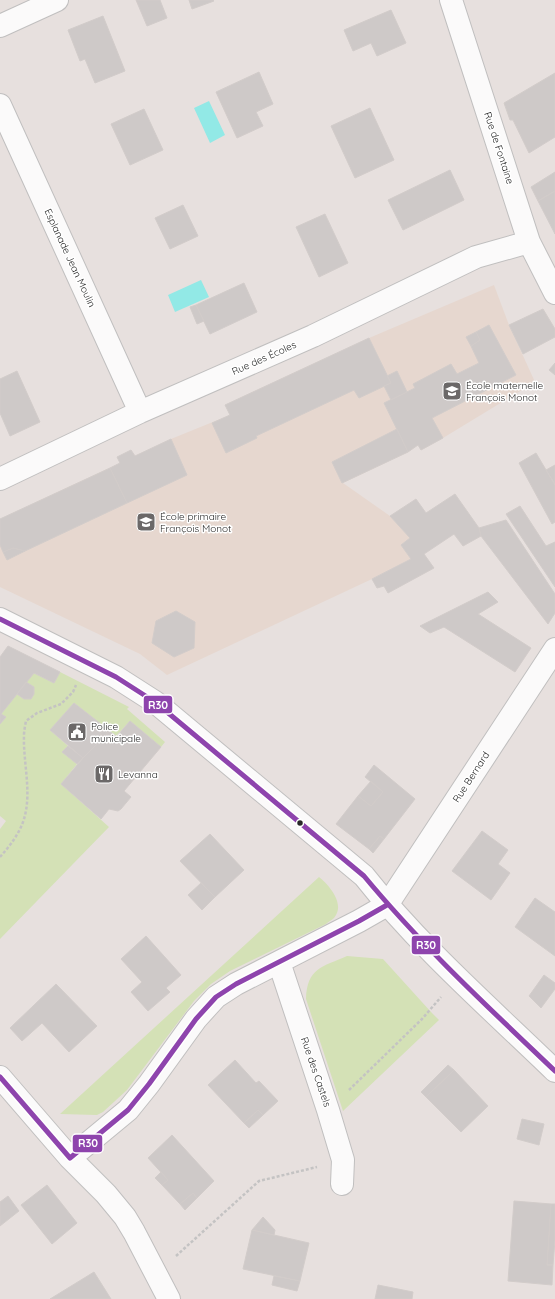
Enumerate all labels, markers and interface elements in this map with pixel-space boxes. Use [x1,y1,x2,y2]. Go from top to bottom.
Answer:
street label: Rue de Fontaine [481,110,517,186]
street label: Esplanade Jean Moulin [41,207,99,309]
street label: Rue des Écoles [230,338,299,378]
place label: École maternelle François Monot [466,379,543,404]
school or university icon: École maternelle François Monot [441,380,463,402]
place label: École primaire François Monot [160,510,232,535]
school or university icon: École primaire François Monot [135,511,157,533]
line badge: R30 [143,695,173,714]
text: R30 [148,698,168,712]
place label: Police municipale [91,720,141,745]
public building icon: Police municipale [66,721,88,743]
street label: Rue Bernard [450,749,492,805]
restaurant icon: Levanna [93,763,115,785]
place label: Levanna [118,768,158,781]
unlabelled marker [295,818,305,828]
line badge: R30 [411,935,441,955]
text: R30 [416,938,436,952]
street label: Rue des Castels [298,1035,334,1109]
line badge: R30 [72,1134,103,1153]
text: R30 [78,1136,98,1150]

